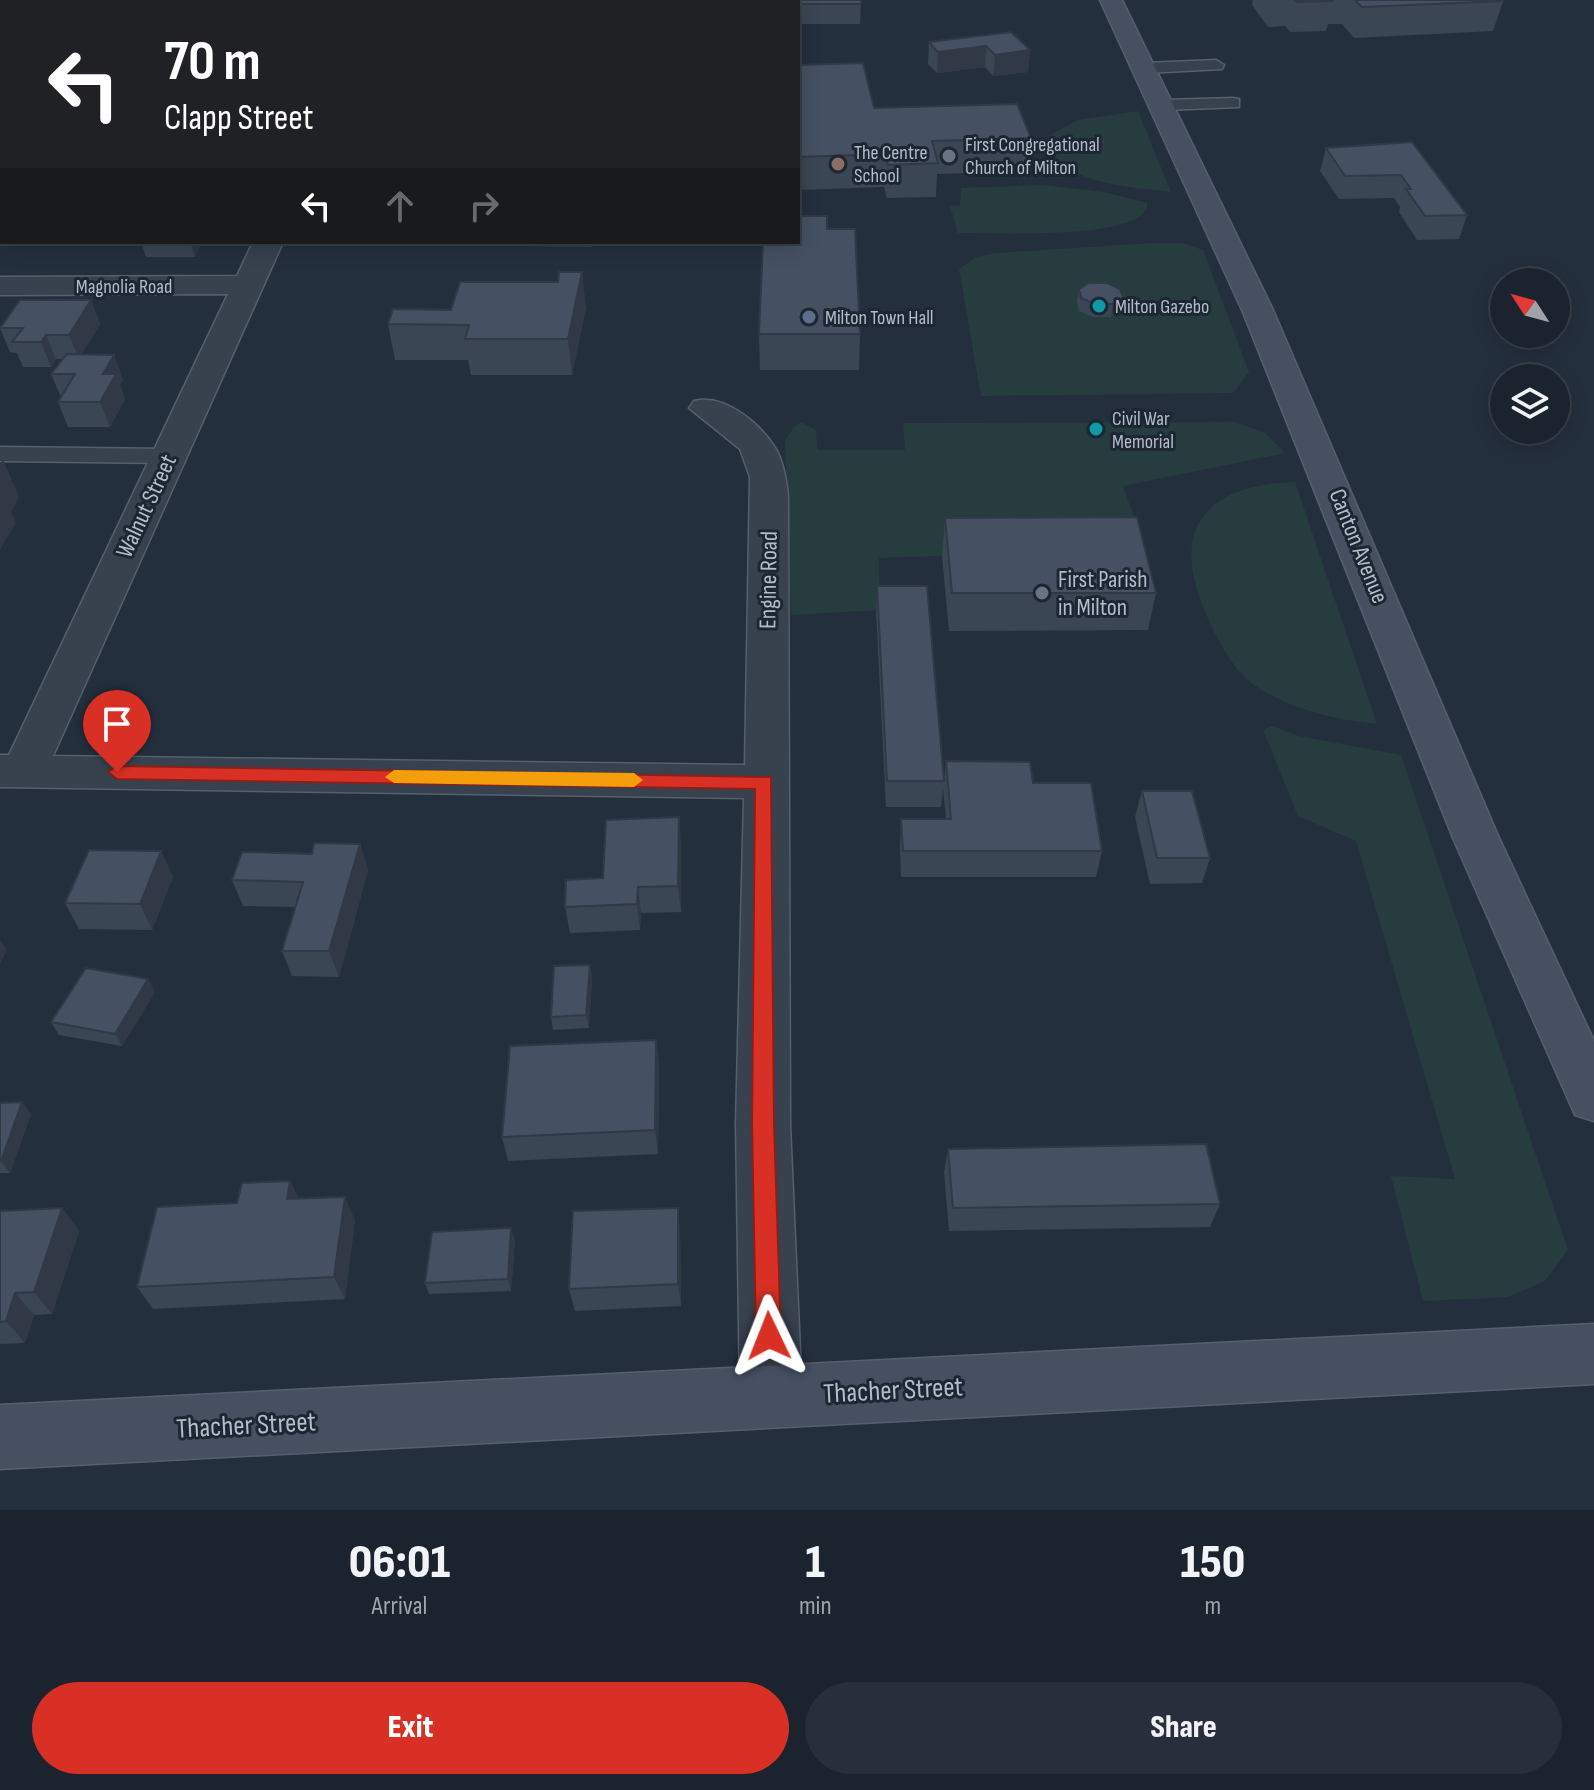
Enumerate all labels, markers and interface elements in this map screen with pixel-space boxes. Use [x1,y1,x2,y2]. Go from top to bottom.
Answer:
text: 70 m [164,29,261,96]
icon: left [32,32,136,136]
text: Clapp Street [164,97,314,140]
place label: First Congregational Church of Milton [965,133,1100,180]
place label: The Centre School [854,141,928,188]
marker: First Congregational Church of Milton [940,147,958,165]
marker: The Centre School [829,155,847,173]
icon: left [294,184,338,228]
icon: ahead [378,184,422,228]
icon: right [462,184,506,228]
north arrow [1490,268,1570,348]
map controls [1490,268,1570,444]
street label: Magnolia Road [76,275,172,299]
place label: Milton Gazebo [1115,295,1209,319]
marker: Milton Gazebo [1090,297,1108,315]
place label: Milton Town Hall [825,306,934,330]
marker: Milton Town Hall [800,308,818,326]
button: layers [1490,364,1570,444]
place label: Civil War Memorial [1112,407,1174,454]
marker: Civil War Memorial [1087,420,1105,438]
street label: Walnut Street [110,450,183,563]
street label: Canton Avenue [1322,485,1395,608]
street label: Engine Road [753,531,784,629]
place label: First Parish in Milton [1058,565,1148,622]
marker: First Parish in Milton [1033,584,1051,602]
pin [83,690,151,772]
icon: arrive [95,702,139,746]
position arrow [727,1294,811,1378]
street label: Thacher Street [822,1370,964,1411]
street label: Thacher Street [175,1405,317,1446]
text: 06:01 [349,1534,450,1591]
text: 1 [805,1534,825,1591]
text: 150 [1180,1534,1245,1591]
text: Arrival [371,1591,427,1622]
text: min [799,1591,832,1622]
text: m [1204,1591,1221,1622]
button: Exit [32,1682,789,1774]
button: Share [805,1682,1562,1774]

